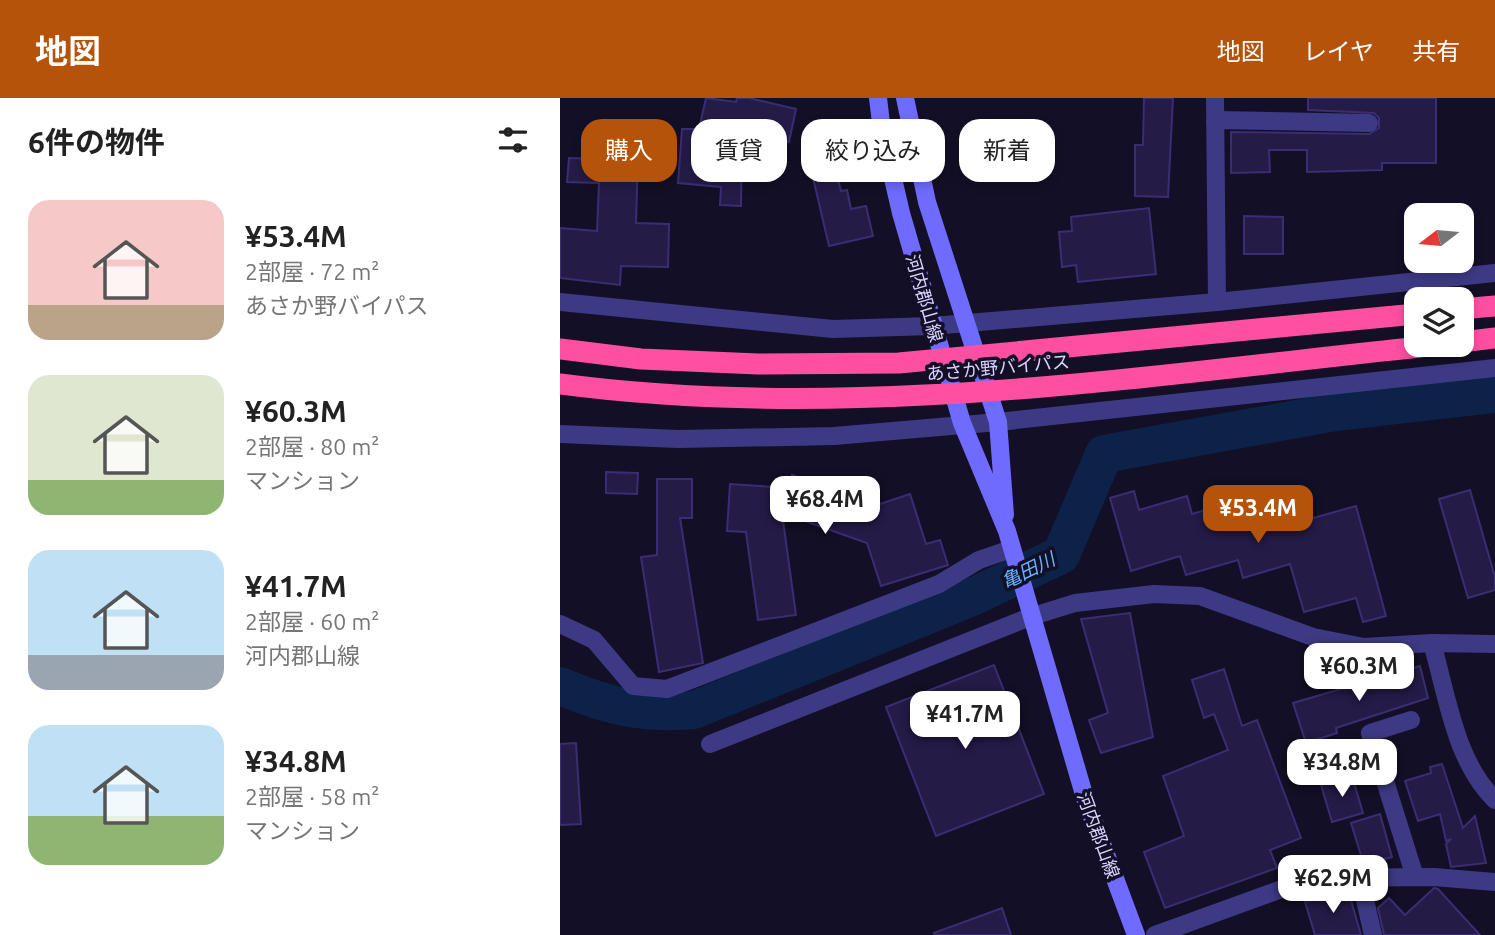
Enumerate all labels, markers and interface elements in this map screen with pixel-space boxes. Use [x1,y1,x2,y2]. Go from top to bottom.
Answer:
text: 地図 [35,32,101,69]
text: 地図 [1217,38,1265,65]
text: レイヤ [1303,38,1374,65]
text: 共有 [1412,38,1460,65]
chip: 購入 [581,119,677,182]
chip: 賃貸 [691,119,787,182]
chip: 絞り込み [801,119,945,182]
chip: 新着 [959,119,1055,182]
icon: filters [494,121,532,159]
text: 6件の物件 [28,125,165,159]
north arrow [1404,203,1474,273]
map controls [1404,203,1474,357]
text: ¥53.4M [245,219,347,253]
icon: home [84,228,168,312]
street label: 河内郡山線 [903,252,947,344]
text: 2部屋 · 72 m² [245,259,379,284]
button: layers [1404,287,1474,357]
text: あさか野バイパス [245,293,429,318]
street label: あさか野バイパス [926,351,1070,383]
text: ¥60.3M [245,394,347,428]
icon: home [84,403,168,487]
text: 2部屋 · 80 m² [245,434,379,459]
text: マンション [245,468,360,493]
pin: ¥68.4M [768,476,882,536]
text: ¥68.4M [786,486,864,511]
pin: ¥53.4M [1201,486,1315,545]
text: ¥53.4M [1219,495,1297,520]
water label: 亀田川 [998,547,1060,592]
text: ¥41.7M [245,569,347,603]
icon: home [84,578,168,662]
text: 2部屋 · 60 m² [245,609,379,634]
text: 河内郡山線 [245,643,360,668]
pin: ¥60.3M [1302,644,1416,703]
text: ¥60.3M [1320,653,1398,678]
pin: ¥41.7M [908,692,1022,751]
text: ¥41.7M [926,701,1004,726]
pin: ¥34.8M [1285,740,1399,799]
text: ¥34.8M [245,744,347,778]
text: ¥34.8M [1303,749,1381,774]
icon: home [84,753,168,837]
text: 2部屋 · 58 m² [245,784,379,809]
street label: 河内郡山線 [1074,789,1124,881]
text: マンション [245,818,360,843]
pin: ¥62.9M [1276,856,1390,915]
text: ¥62.9M [1294,865,1372,890]

